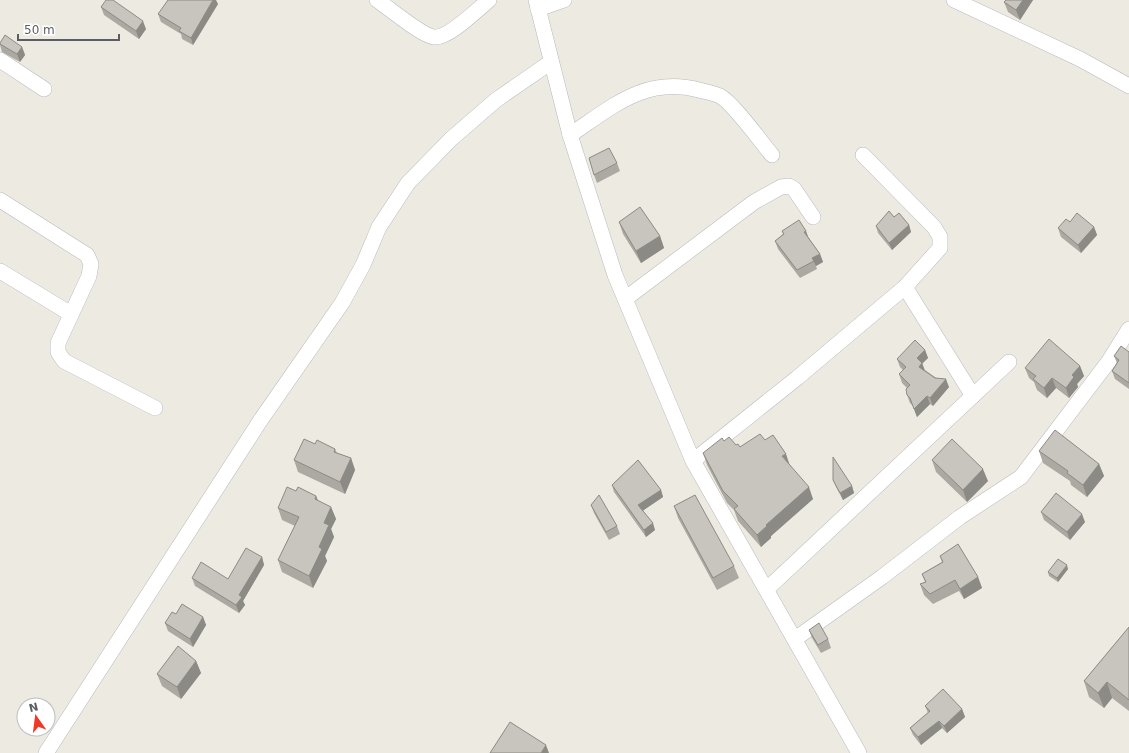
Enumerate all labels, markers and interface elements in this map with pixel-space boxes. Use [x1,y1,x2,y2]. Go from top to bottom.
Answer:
scale bar [18,16,119,42]
text: 50 m [24,23,55,37]
north arrow [16,697,56,737]
text: N [28,700,40,715]

